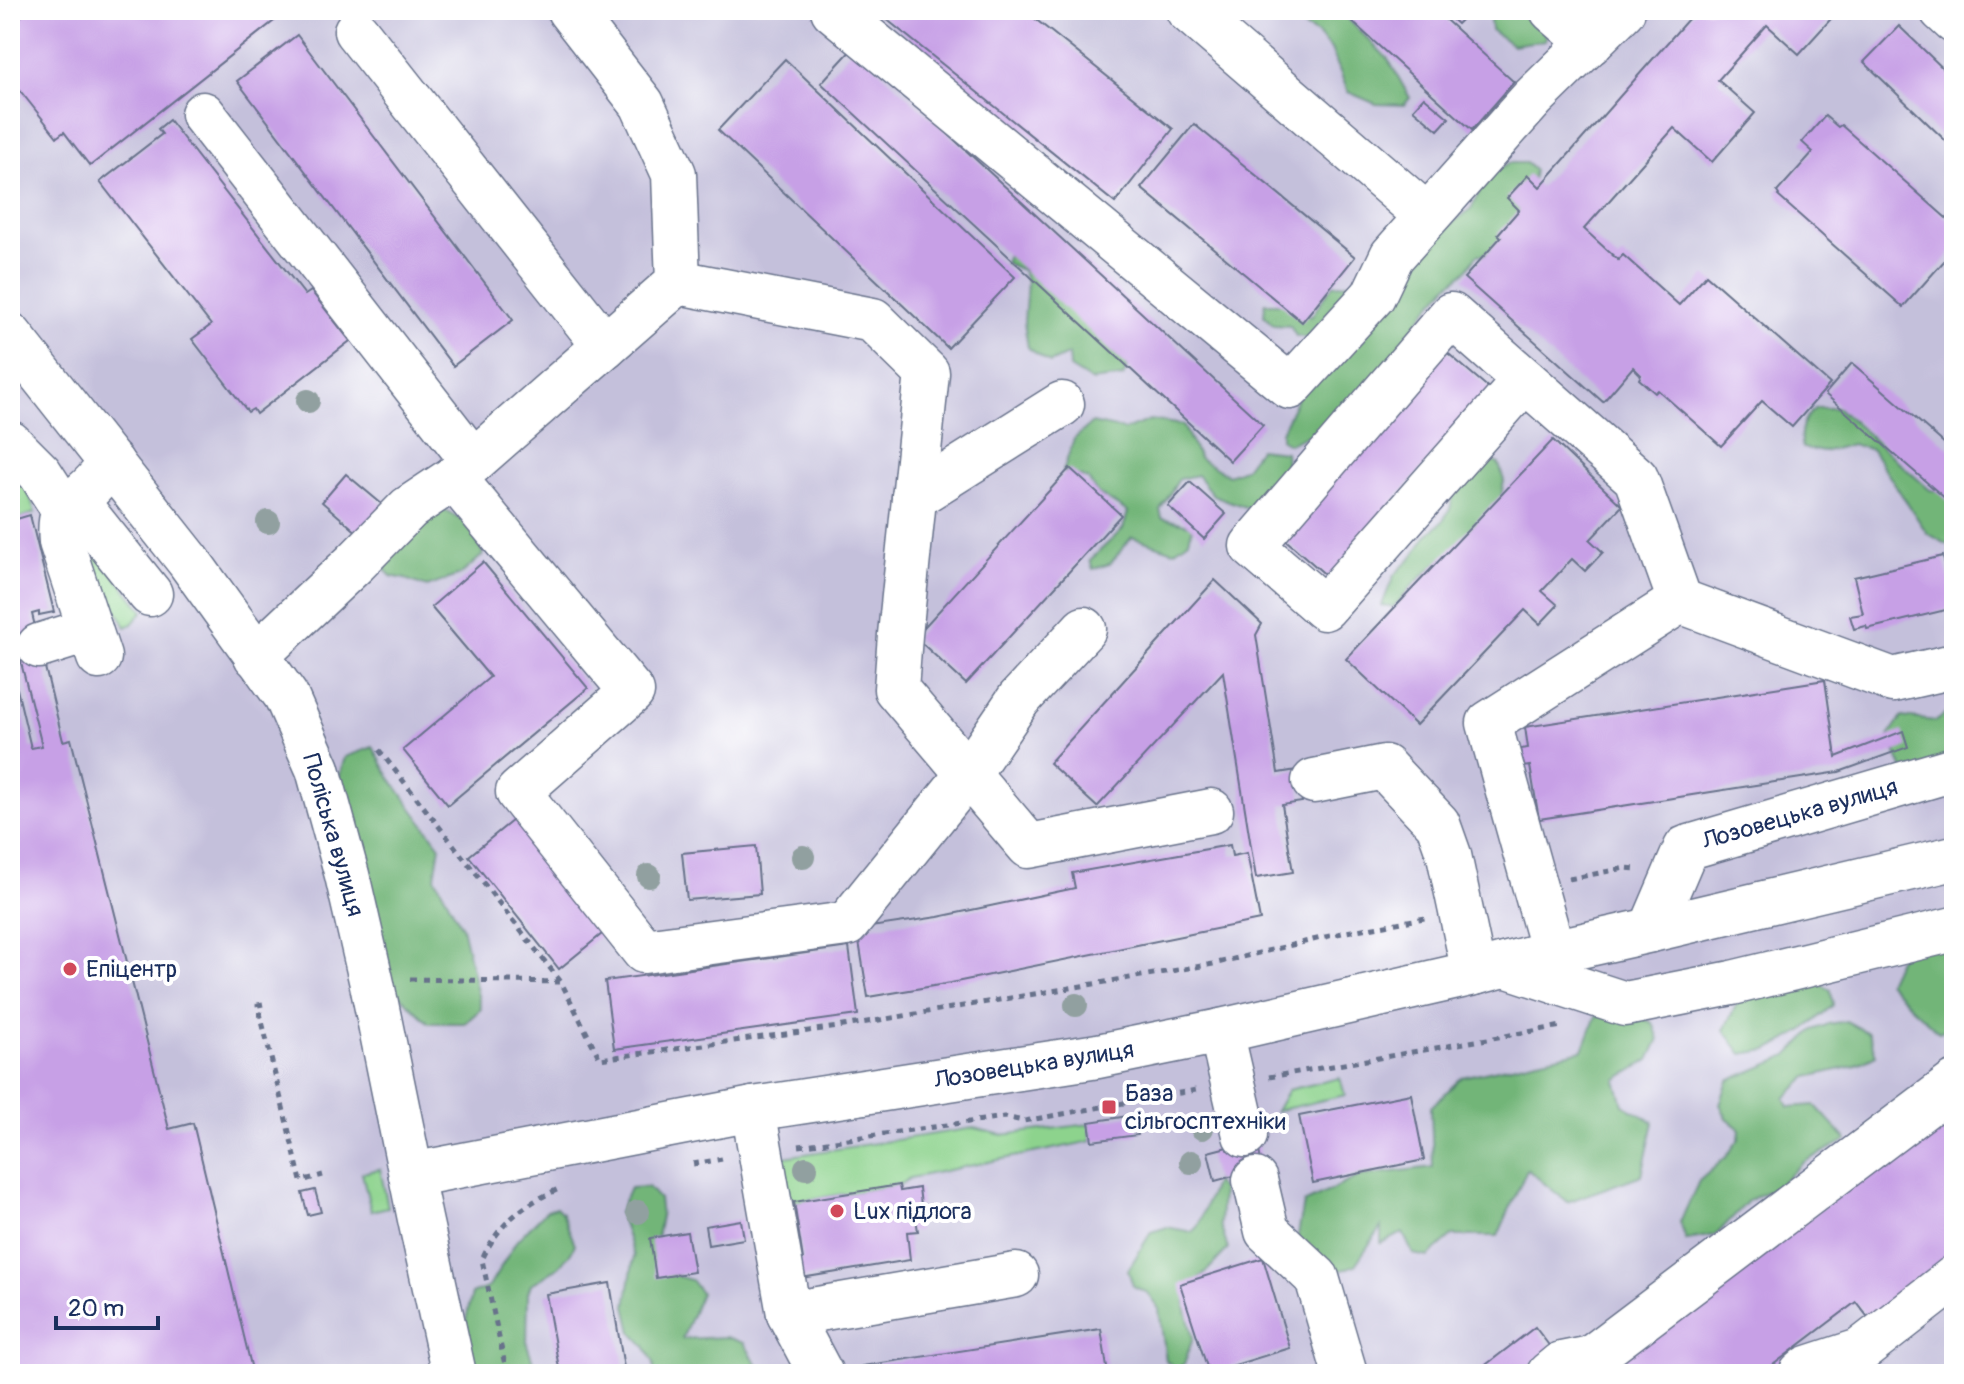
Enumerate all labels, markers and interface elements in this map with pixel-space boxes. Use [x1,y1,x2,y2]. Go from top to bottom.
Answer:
street label: Поліська вулиця [296,750,370,920]
street label: Лозовецька вулиця [1698,772,1901,856]
place label: Епіцентр [86,955,177,984]
marker: Епіцентр [61,960,79,978]
street label: Лозовецька вулиця [931,1035,1136,1095]
place label: База сільгосптехніки [1125,1079,1286,1136]
marker: База сільгосптехніки [1100,1098,1118,1116]
place label: Lux підлога [853,1197,972,1226]
marker: Lux підлога [828,1202,846,1220]
scale bar [56,1280,158,1330]
text: 20 m [68,1294,124,1323]

